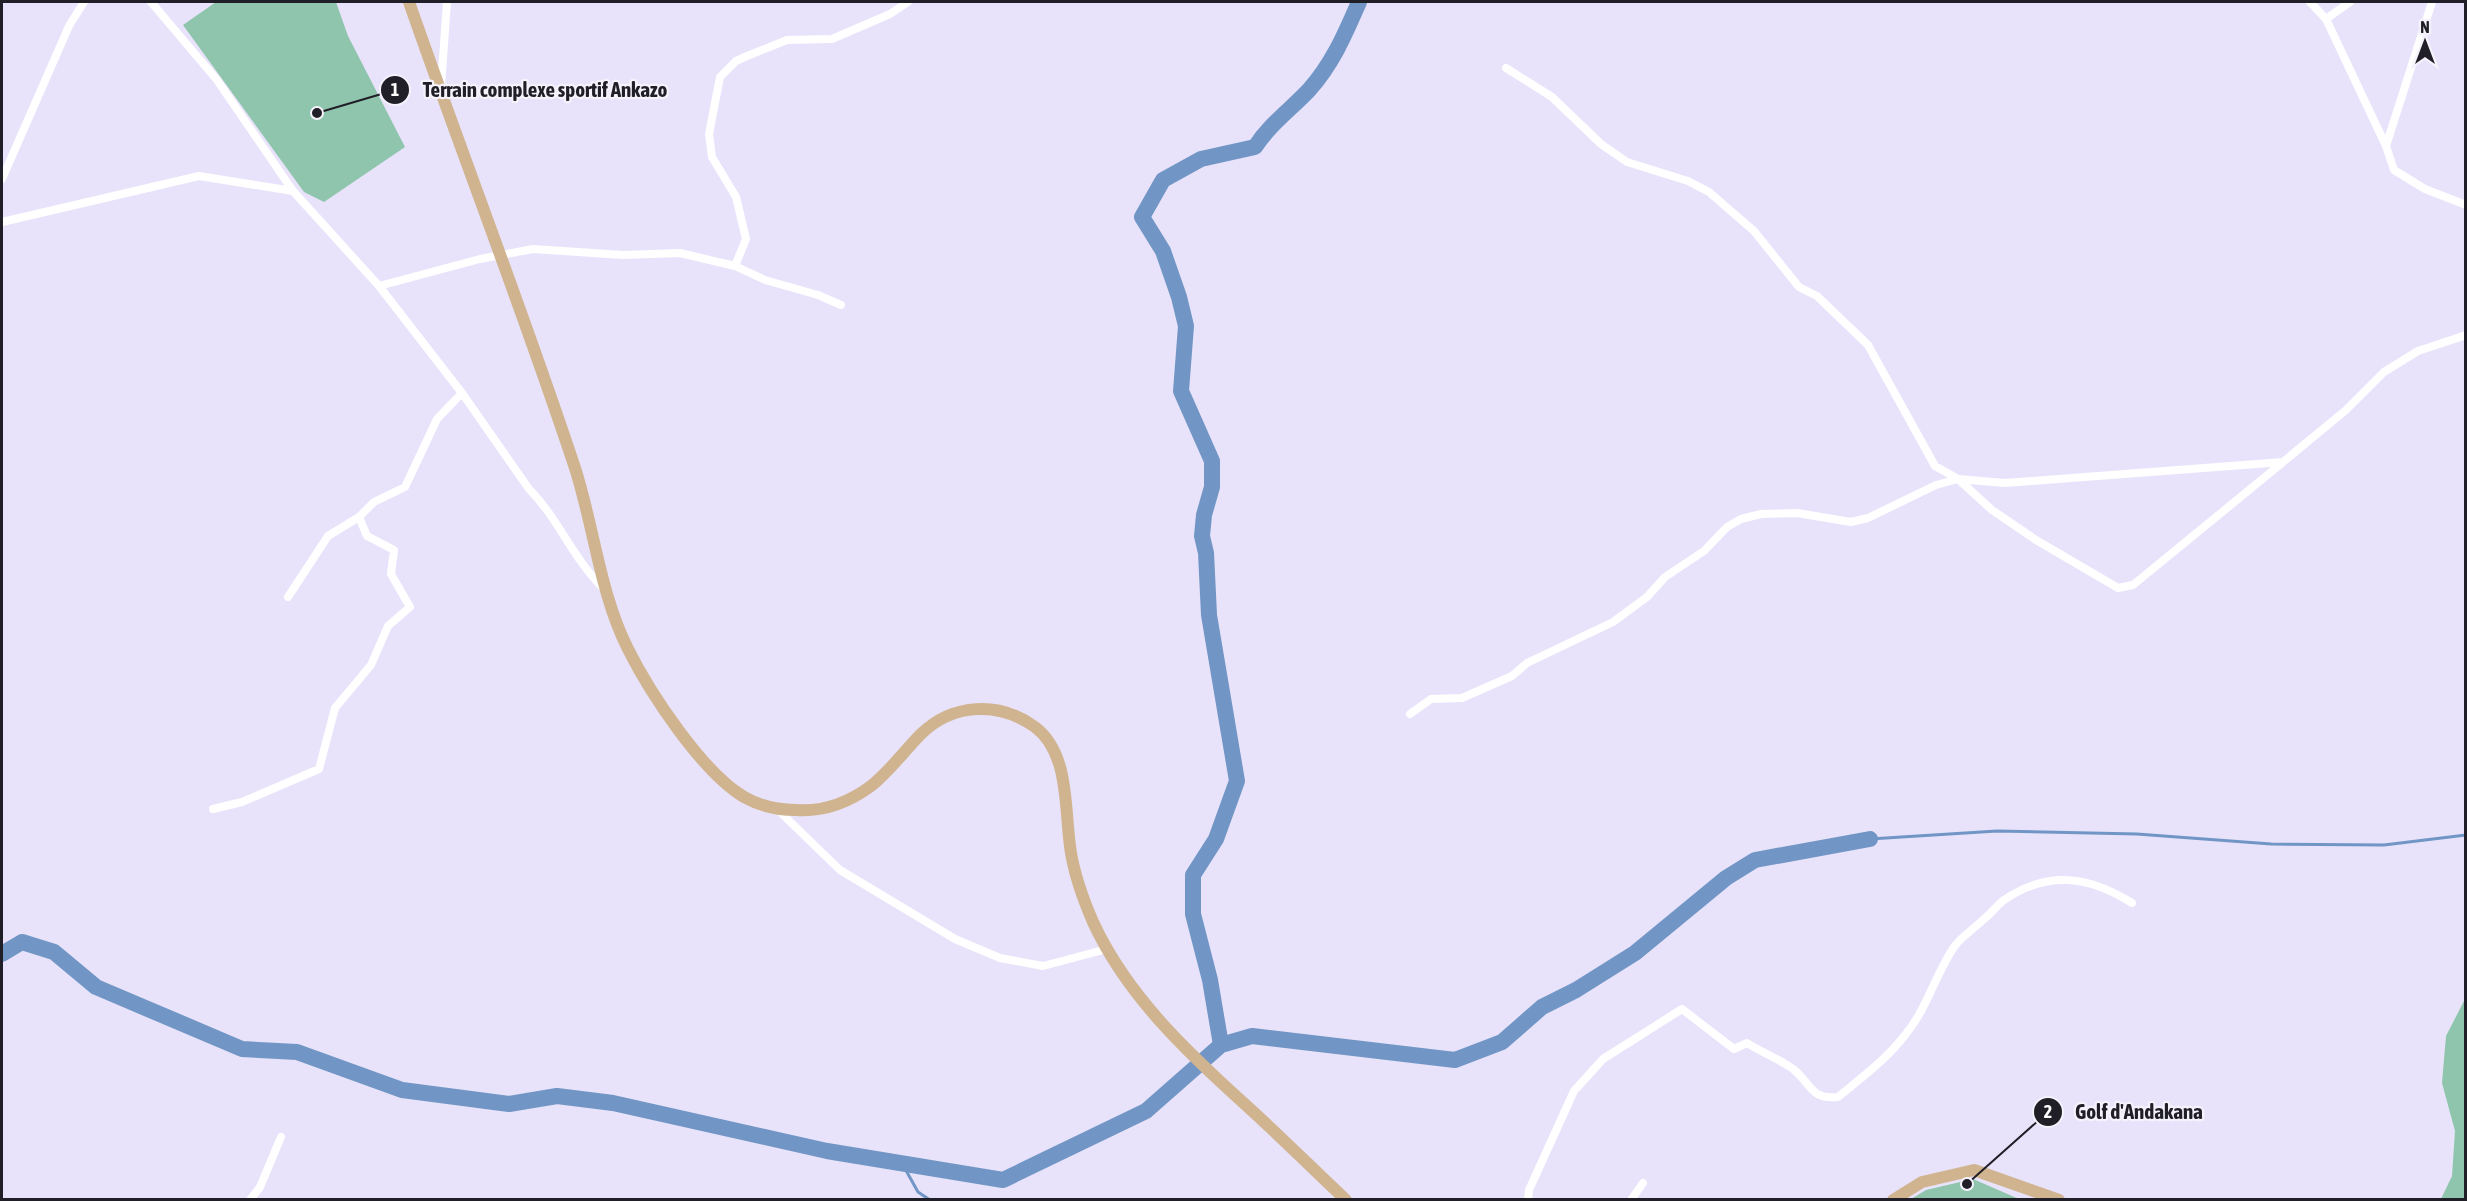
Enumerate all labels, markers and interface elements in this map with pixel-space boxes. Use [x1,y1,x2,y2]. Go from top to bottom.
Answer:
north arrow [2395,12,2455,72]
text: N [2420,18,2430,36]
callout: Terrain complexe sportif Ankazo [380,70,679,109]
text: Terrain complexe sportif Ankazo [423,77,667,101]
text: 1 [391,79,399,100]
callout: Golf d'Andakana [2033,1092,2215,1131]
text: Golf d'Andakana [2075,1099,2203,1123]
text: 2 [2044,1101,2052,1122]

